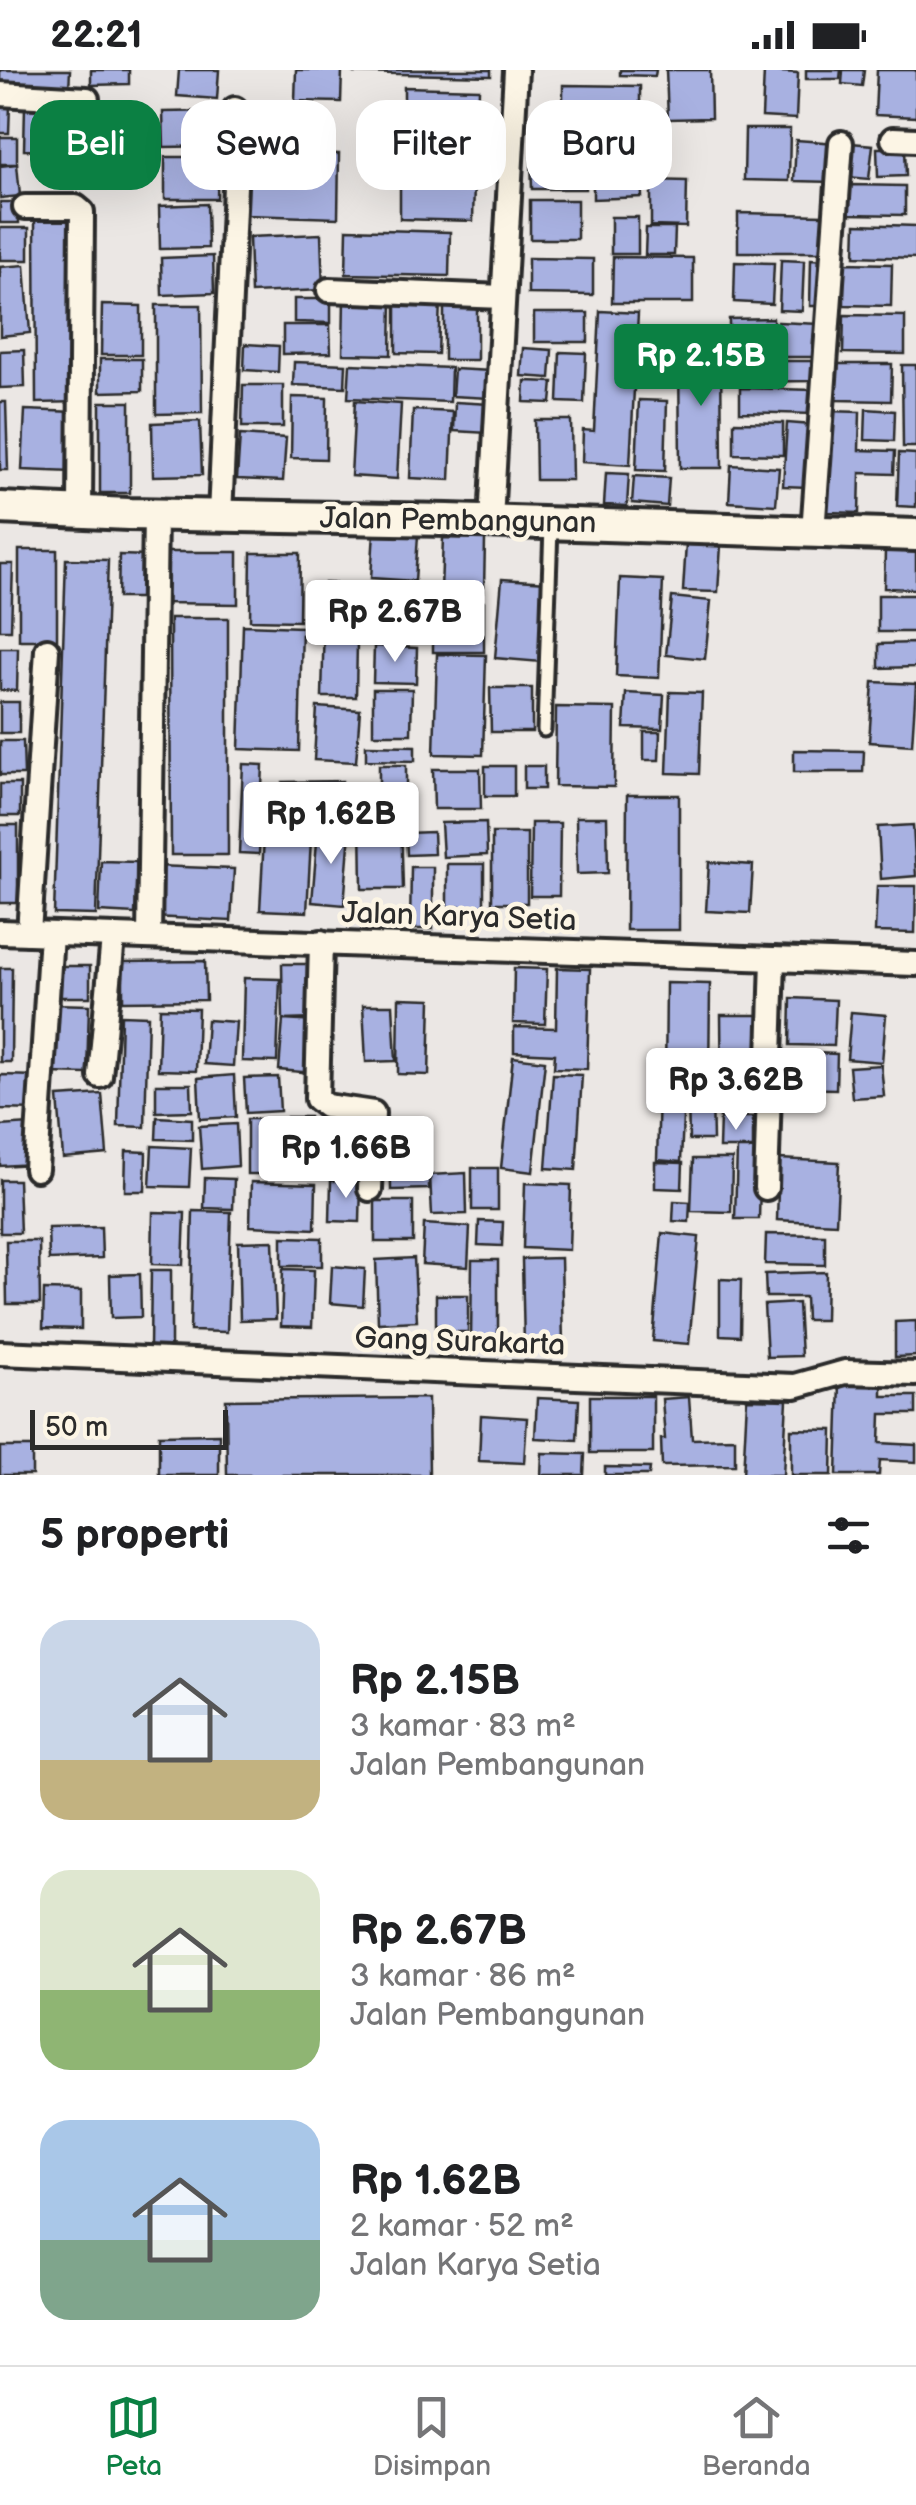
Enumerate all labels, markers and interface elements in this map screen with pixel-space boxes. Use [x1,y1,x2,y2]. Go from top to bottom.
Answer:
text: 22:21 [50,13,143,58]
chip: Beli [30,100,161,190]
chip: Sewa [181,100,336,190]
chip: Filter [356,100,506,190]
chip: Baru [526,100,672,190]
pin: Rp 2.15B [598,324,804,409]
text: Rp 2.15B [636,337,766,376]
street label: Jalan Pembangunan [319,501,597,541]
pin: Rp 2.67B [292,580,498,665]
text: Rp 2.67B [328,593,462,632]
pin: Rp 1.62B [228,782,434,867]
text: Rp 1.62B [266,795,396,834]
street label: Jalan Karya Setia [341,895,577,939]
pin: Rp 3.62B [633,1048,839,1133]
text: Rp 3.62B [668,1061,804,1100]
pin: Rp 1.66B [243,1116,449,1201]
text: Rp 1.66B [281,1129,411,1168]
street label: Gang Surakarta [354,1320,566,1364]
scale bar [30,1405,228,1450]
text: 50 m [45,1411,108,1444]
icon: filters [821,1508,876,1563]
text: 5 properti [40,1510,229,1561]
text: Rp 2.15B [350,1656,520,1707]
icon: home [120,1660,240,1780]
text: 3 kamar · 83 m² [350,1707,576,1746]
text: Jalan Pembangunan [350,1746,645,1785]
text: Rp 2.67B [350,1906,527,1957]
icon: home [120,1910,240,2030]
text: 3 kamar · 86 m² [350,1957,576,1996]
text: Jalan Pembangunan [350,1996,645,2035]
text: Rp 1.62B [350,2156,521,2207]
icon: home [120,2160,240,2280]
text: 2 kamar · 52 m² [350,2207,574,2246]
text: Jalan Karya Setia [350,2246,601,2285]
tab: Peta [105,2390,162,2483]
tab: Disimpan [373,2390,491,2483]
tab: Beranda [702,2390,811,2483]

